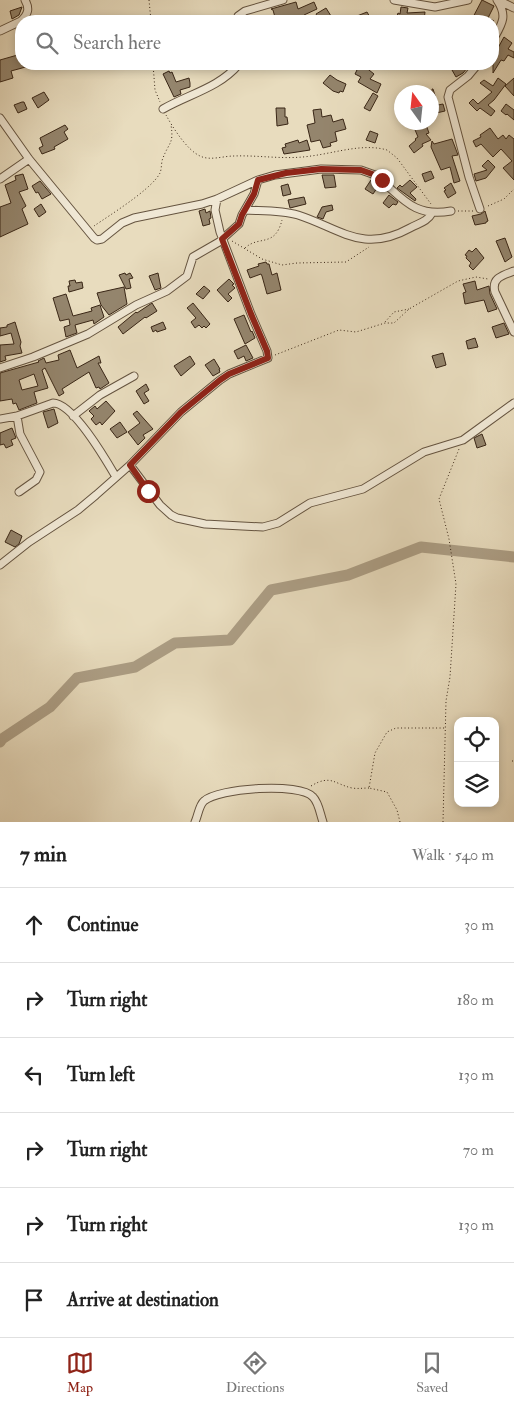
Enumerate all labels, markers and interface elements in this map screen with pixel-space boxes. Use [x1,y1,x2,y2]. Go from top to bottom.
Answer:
search box [15,15,499,70]
icon: search [33,29,61,57]
text: Search here [73,31,161,55]
north arrow [394,85,439,130]
route end [371,169,394,192]
route start [137,480,160,503]
map controls [454,717,499,807]
button: locate [454,717,499,762]
button: layers [454,762,499,807]
text: 7 min [20,841,67,868]
text: Walk · 540 m [412,845,494,865]
icon: ahead [20,911,48,939]
text: Continue [67,913,138,937]
text: 30 m [464,915,494,935]
icon: right [20,986,48,1014]
text: Turn right [67,988,147,1012]
text: 180 m [457,990,494,1010]
icon: left [20,1061,48,1089]
text: Turn left [67,1063,135,1087]
text: 130 m [458,1065,494,1085]
icon: right [20,1136,48,1164]
text: Turn right [67,1138,147,1162]
text: 70 m [463,1140,494,1160]
icon: right [20,1211,48,1239]
text: Turn right [67,1213,147,1237]
text: 130 m [458,1215,494,1235]
icon: arrive [20,1286,48,1314]
text: Arrive at destination [67,1288,219,1312]
tab: Map [66,1349,94,1396]
tab: Directions [226,1349,284,1396]
tab: Saved [416,1349,448,1396]

